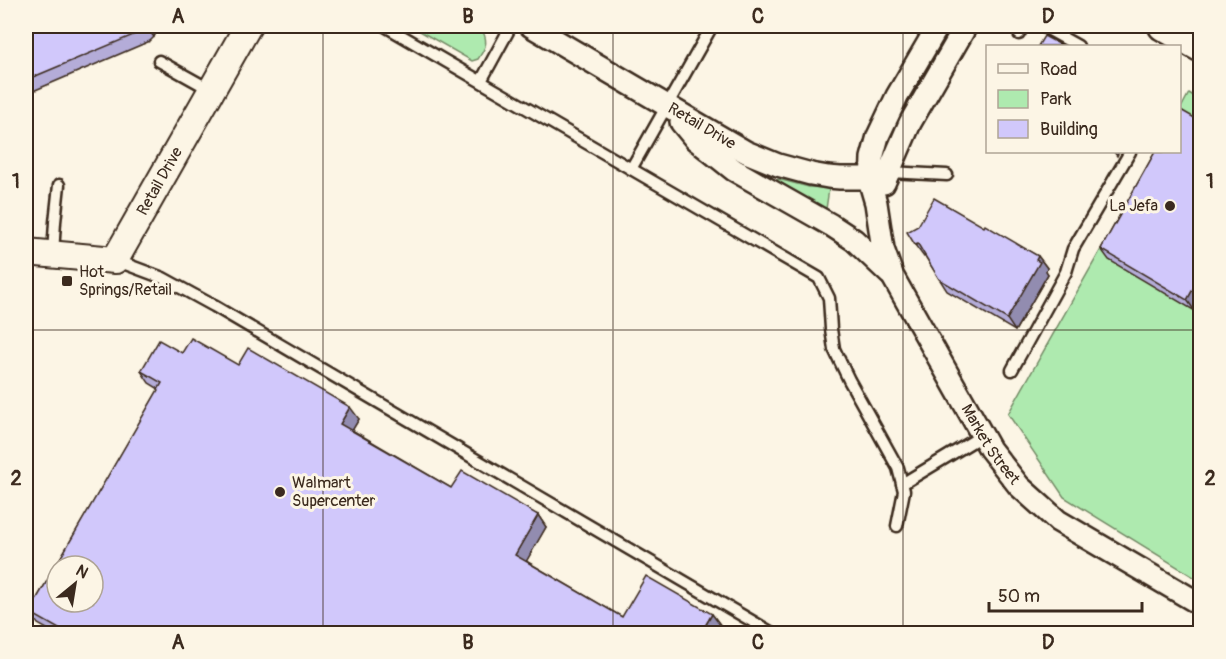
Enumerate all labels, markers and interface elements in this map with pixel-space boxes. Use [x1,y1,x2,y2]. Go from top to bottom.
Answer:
text: A [172,4,185,29]
text: B [462,4,474,29]
text: C [752,4,764,29]
text: D [1042,4,1055,29]
legend [986,45,1181,153]
text: Road [1040,58,1077,81]
text: Park [1040,88,1072,111]
street label: Retail Drive [664,98,740,154]
text: Building [1040,118,1098,141]
street label: Retail Drive [132,143,187,219]
text: 1 [12,169,20,194]
text: 1 [1206,169,1214,194]
place label: La Jefa [1109,196,1158,216]
marker: La Jefa [1163,199,1177,213]
place label: Hot Springs/Retail [79,262,172,300]
marker: Hot Springs/Retail [60,274,74,288]
street label: Market Street [957,401,1025,489]
text: 2 [10,466,22,491]
text: 2 [1204,466,1216,491]
place label: Walmart Supercenter [292,473,375,511]
marker: Walmart Supercenter [273,485,287,499]
north arrow [45,554,105,614]
text: N [72,561,92,583]
scale bar [989,575,1142,613]
text: 50 m [998,585,1040,608]
text: A [172,630,185,655]
text: B [462,630,474,655]
text: C [752,630,764,655]
text: D [1042,630,1055,655]

